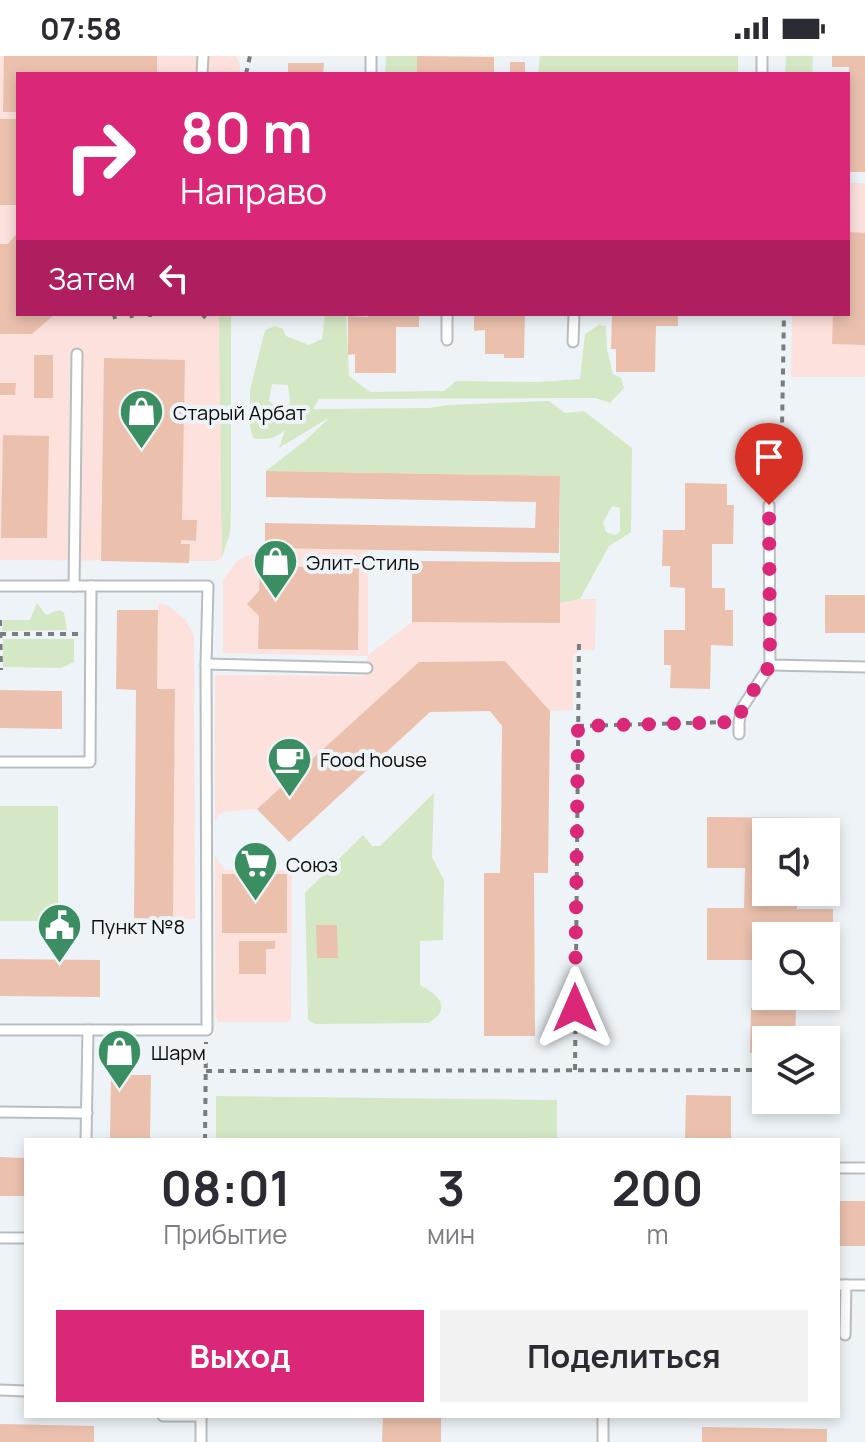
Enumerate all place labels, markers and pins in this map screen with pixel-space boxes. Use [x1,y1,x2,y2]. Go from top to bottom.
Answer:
shop icon: Старый Арбат [118,388,166,451]
place label: Старый Арбат [173,399,306,426]
pin [735,423,803,505]
shop icon: Элит-Стиль [251,538,299,601]
place label: Элит-Стиль [306,549,420,576]
cafe icon: Food house [265,735,313,798]
place label: Food house [320,746,427,773]
supermarket icon: Союз [231,840,279,903]
place label: Союз [286,851,338,878]
public building icon: Пункт №8 [36,902,84,965]
place label: Пункт №8 [91,913,185,940]
shop icon: Шарм [96,1028,144,1091]
place label: Шарм [151,1039,206,1066]

